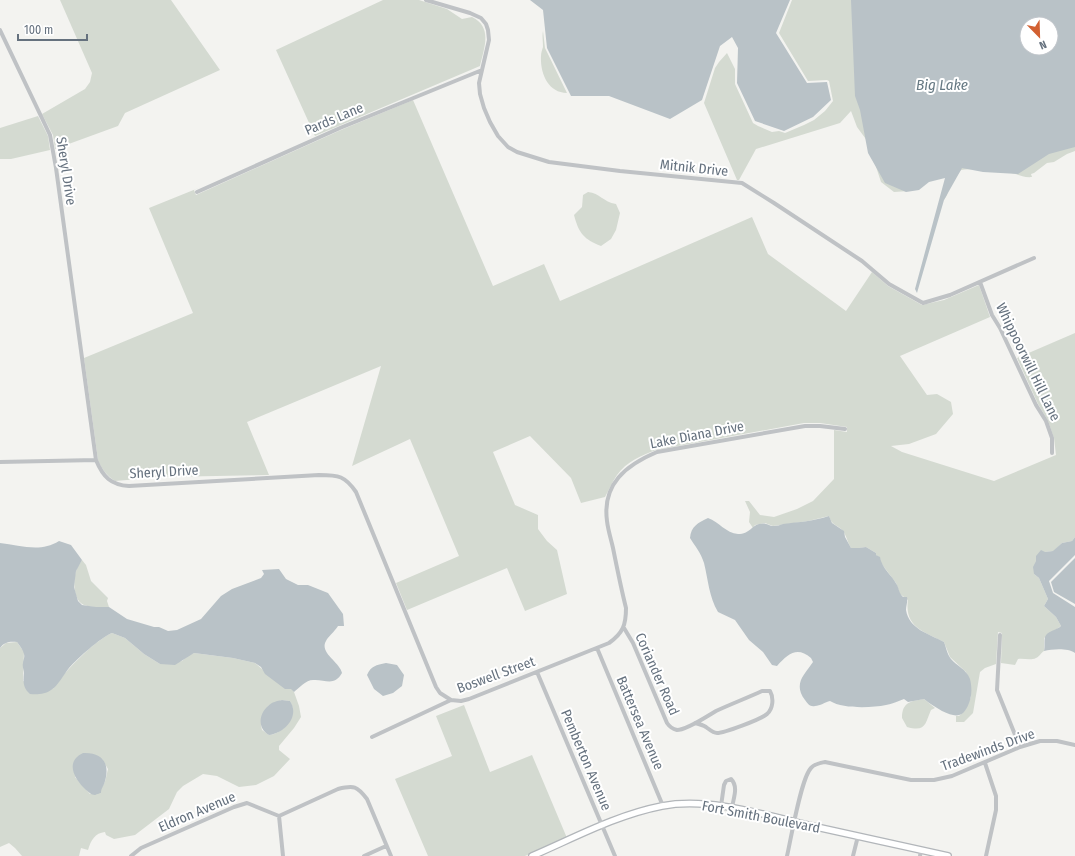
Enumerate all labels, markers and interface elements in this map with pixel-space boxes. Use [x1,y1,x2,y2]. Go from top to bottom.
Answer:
scale bar [18,16,87,42]
north arrow [1019,16,1059,56]
text: 100 m [24,23,53,37]
text: N [1037,37,1048,52]
water label: Big Lake [916,76,968,94]
street label: Pards Lane [302,99,366,139]
street label: Sheryl Drive [52,136,80,206]
street label: Mitnik Drive [659,156,729,180]
street label: Whippoorwill Hill Lane [992,300,1064,424]
street label: Lake Diana Drive [649,418,745,452]
street label: Sheryl Drive [129,462,199,482]
street label: Coriander Road [631,630,683,718]
street label: Boswell Street [455,653,538,697]
street label: Battersea Avenue [613,674,667,772]
street label: Pemberton Avenue [557,707,615,813]
street label: Tradewinds Drive [939,725,1037,775]
street label: Eldron Avenue [156,788,238,836]
street label: Fort Smith Boulevard [700,797,822,837]

